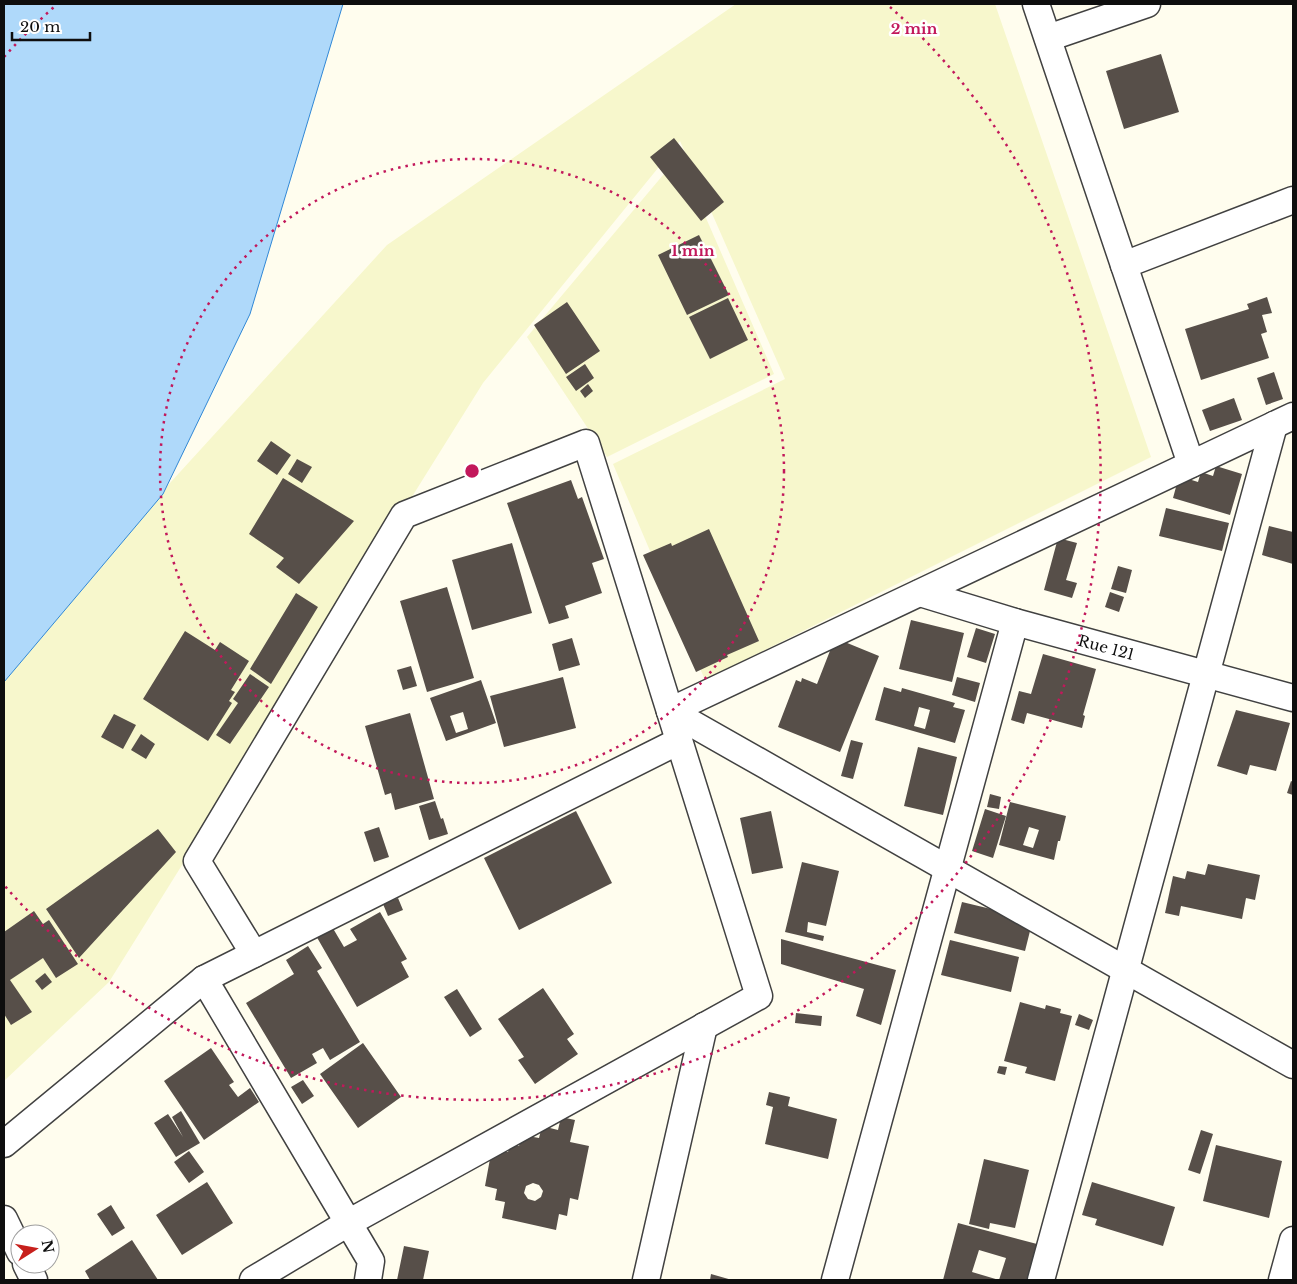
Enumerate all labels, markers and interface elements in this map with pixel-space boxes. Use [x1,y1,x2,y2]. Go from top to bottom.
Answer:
scale bar [12,10,90,42]
text: 20 m [20,17,60,36]
text: 2 min [891,19,937,38]
text: 1 min [671,241,715,260]
centre of rings [463,462,481,480]
street label: Rue 121 [1076,630,1137,664]
north arrow [10,1224,60,1274]
text: N [38,1238,58,1255]

